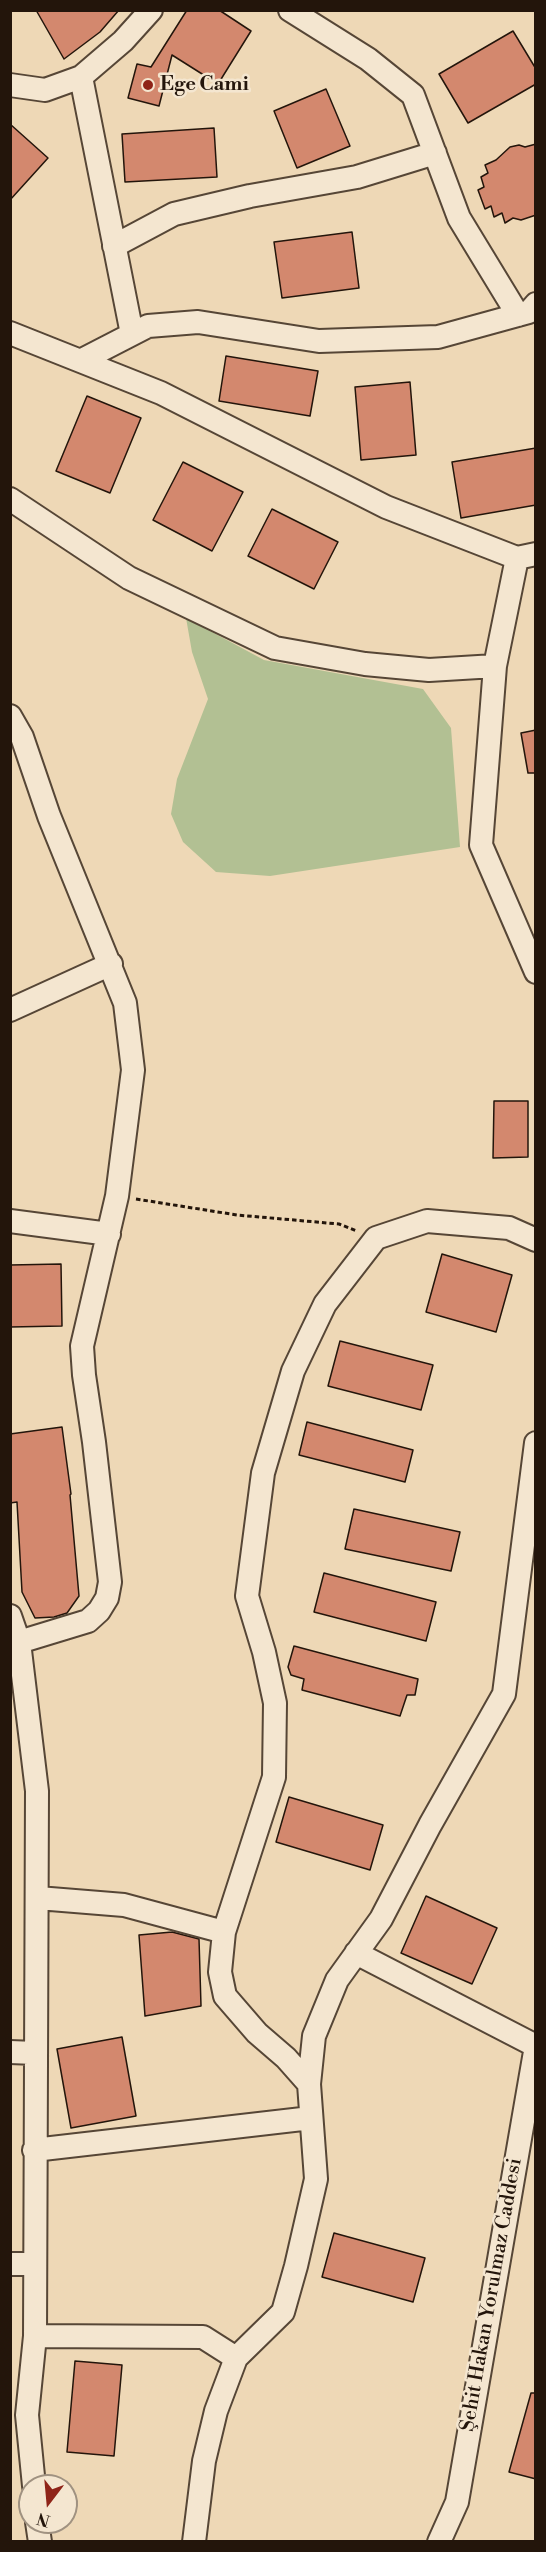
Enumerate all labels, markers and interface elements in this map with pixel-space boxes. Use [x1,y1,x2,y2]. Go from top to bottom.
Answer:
place label: Ege Cami [160,73,249,97]
marker: Ege Cami [141,78,155,92]
street label: Şehit Hakan Yorulmaz Caddesi [456,2156,528,2434]
north arrow [18,2474,78,2534]
text: N [35,2508,52,2531]

